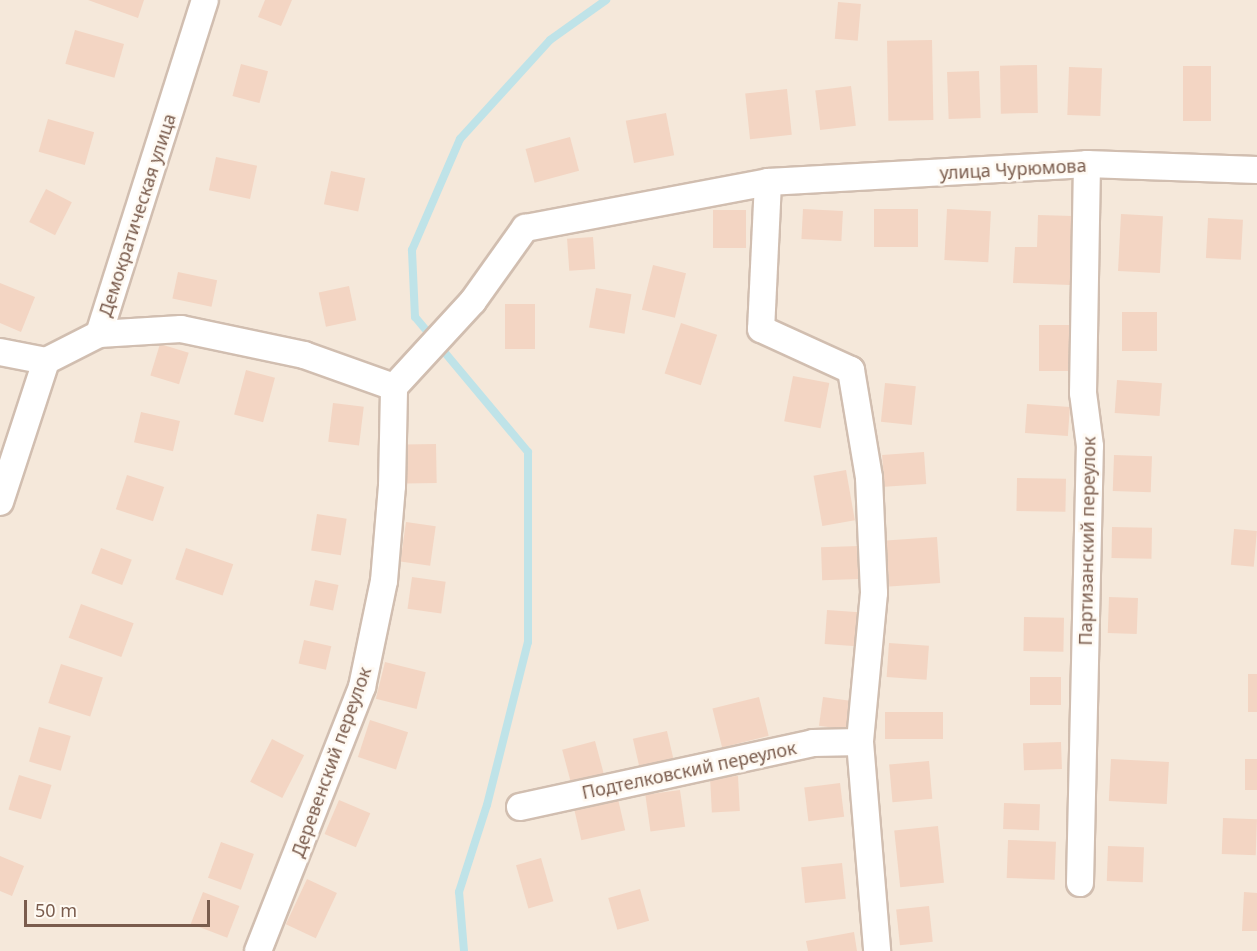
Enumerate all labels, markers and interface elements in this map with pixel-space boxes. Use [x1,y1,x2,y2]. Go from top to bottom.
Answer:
street label: Демократическая улица [94,111,180,319]
street label: улица Чурюмова [939,154,1087,184]
street label: Партизанский переулок [1074,436,1100,646]
street label: Деревенский переулок [287,664,375,860]
street label: Подтелковский переулок [580,737,798,803]
scale bar [27,888,213,926]
text: 50 m [35,898,77,922]

